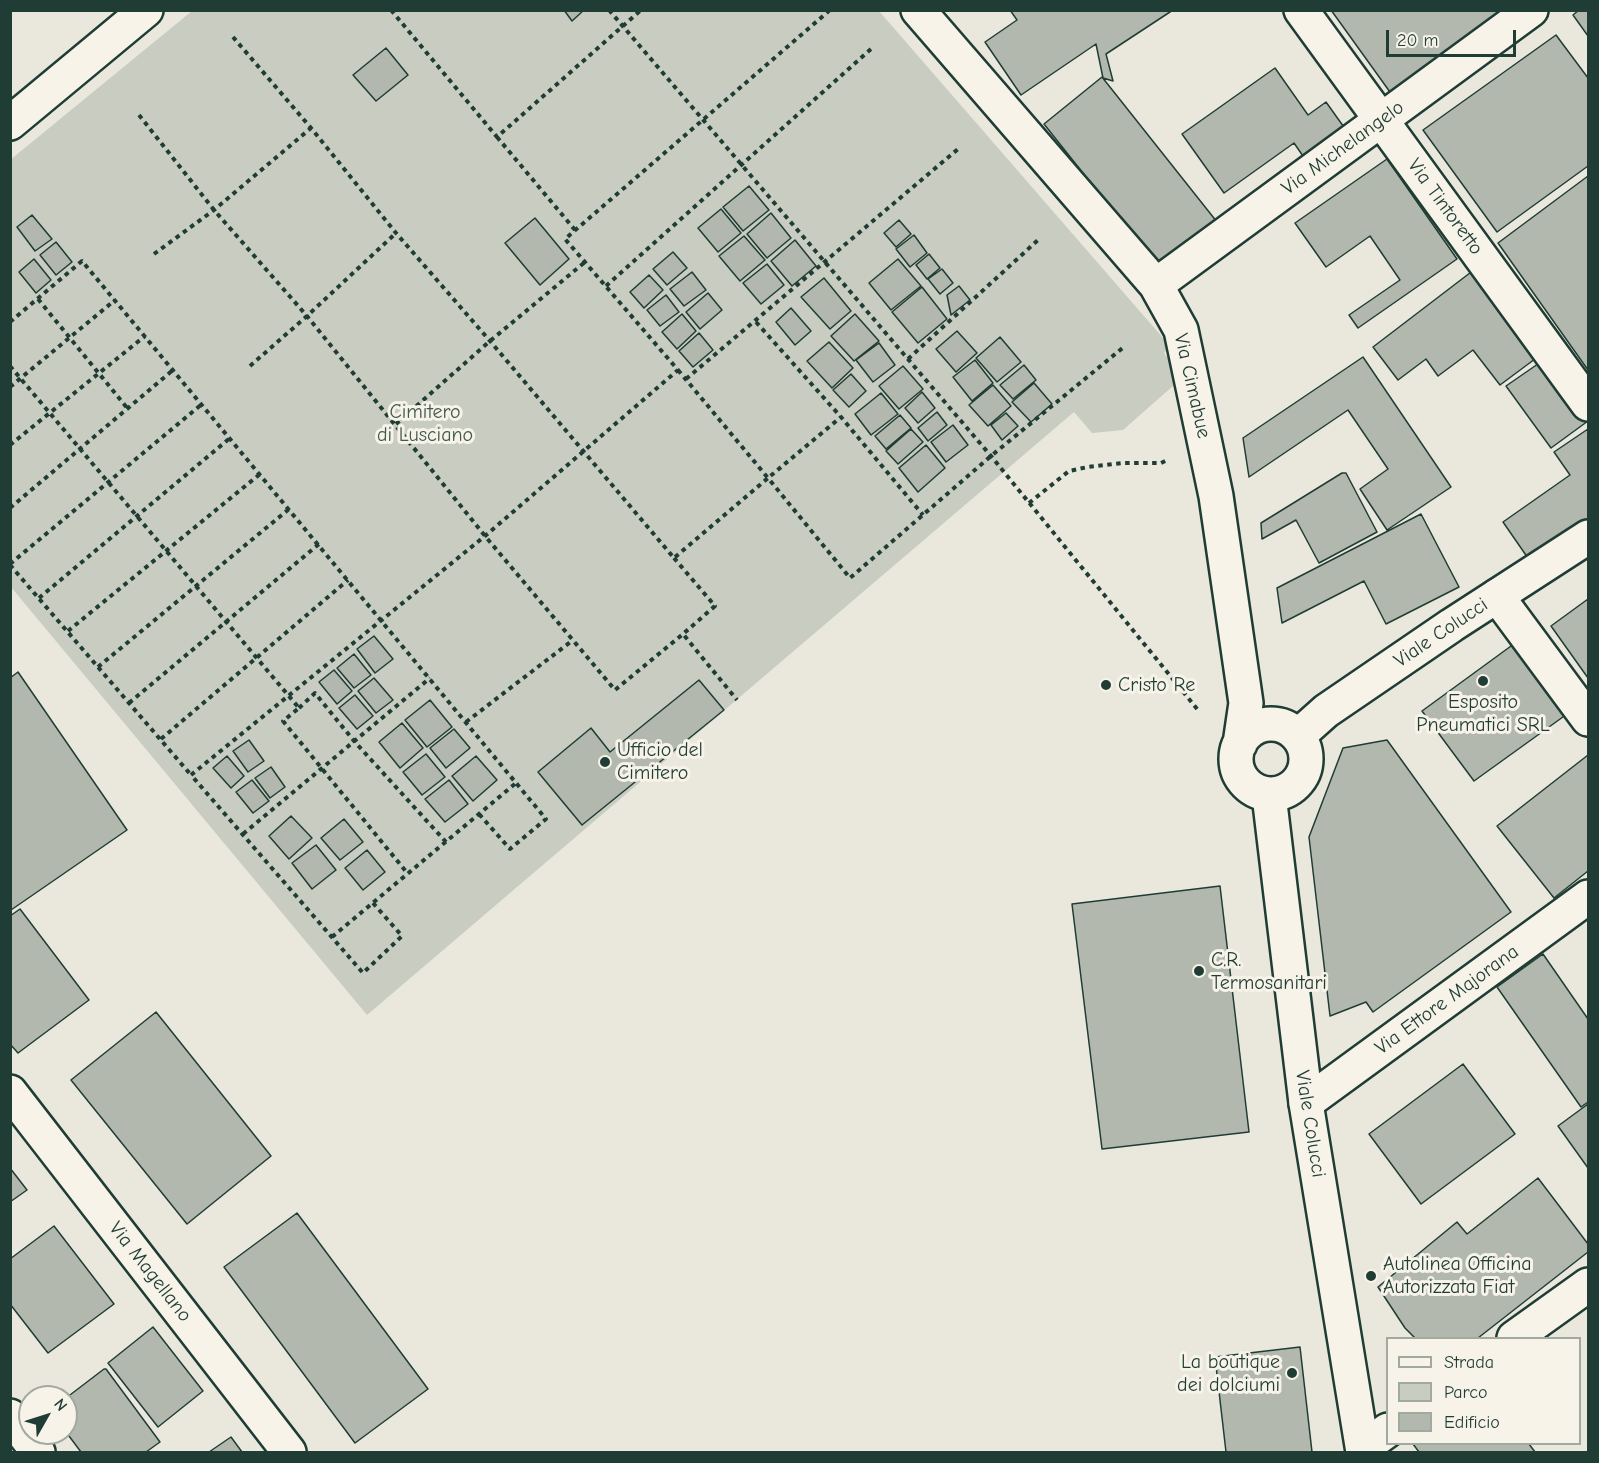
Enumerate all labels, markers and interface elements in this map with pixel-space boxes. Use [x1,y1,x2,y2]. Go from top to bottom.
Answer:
scale bar [1389,18,1520,56]
text: 20 m [1397,30,1438,51]
street label: Via Michelangelo [1277,96,1409,200]
street label: Via Tintoretto [1402,154,1488,260]
street label: Via Cimabue [1168,331,1216,441]
park label: Cimitero di Lusciano [377,400,473,447]
street label: Viale Colucci [1390,593,1492,673]
place label: Cristo Re [1118,673,1195,697]
marker: Esposito Pneumatici SRL [1476,674,1490,688]
marker: Cristo Re [1099,678,1113,692]
place label: Esposito Pneumatici SRL [1416,690,1550,737]
place label: Ufficio del Cimitero [617,738,703,785]
marker: Ufficio del Cimitero [598,755,612,769]
street label: Via Ettore Majorana [1371,940,1523,1060]
place label: C.R. Termosanitari [1211,948,1327,995]
marker: C.R. Termosanitari [1192,964,1206,978]
street label: Viale Colucci [1290,1069,1330,1179]
street label: Via Magellano [103,1217,197,1327]
place label: Autolinea Officina Autorizzata Fiat [1383,1252,1532,1299]
marker: Autolinea Officina Autorizzata Fiat [1364,1269,1378,1283]
legend [1386,1337,1581,1445]
place label: La boutique dei dolciumi [1177,1350,1280,1397]
text: Strada [1444,1352,1494,1373]
marker: La boutique dei dolciumi [1285,1366,1299,1380]
text: Parco [1444,1382,1487,1403]
north arrow [18,1385,78,1445]
text: N [50,1395,71,1415]
text: Edificio [1444,1412,1500,1433]

